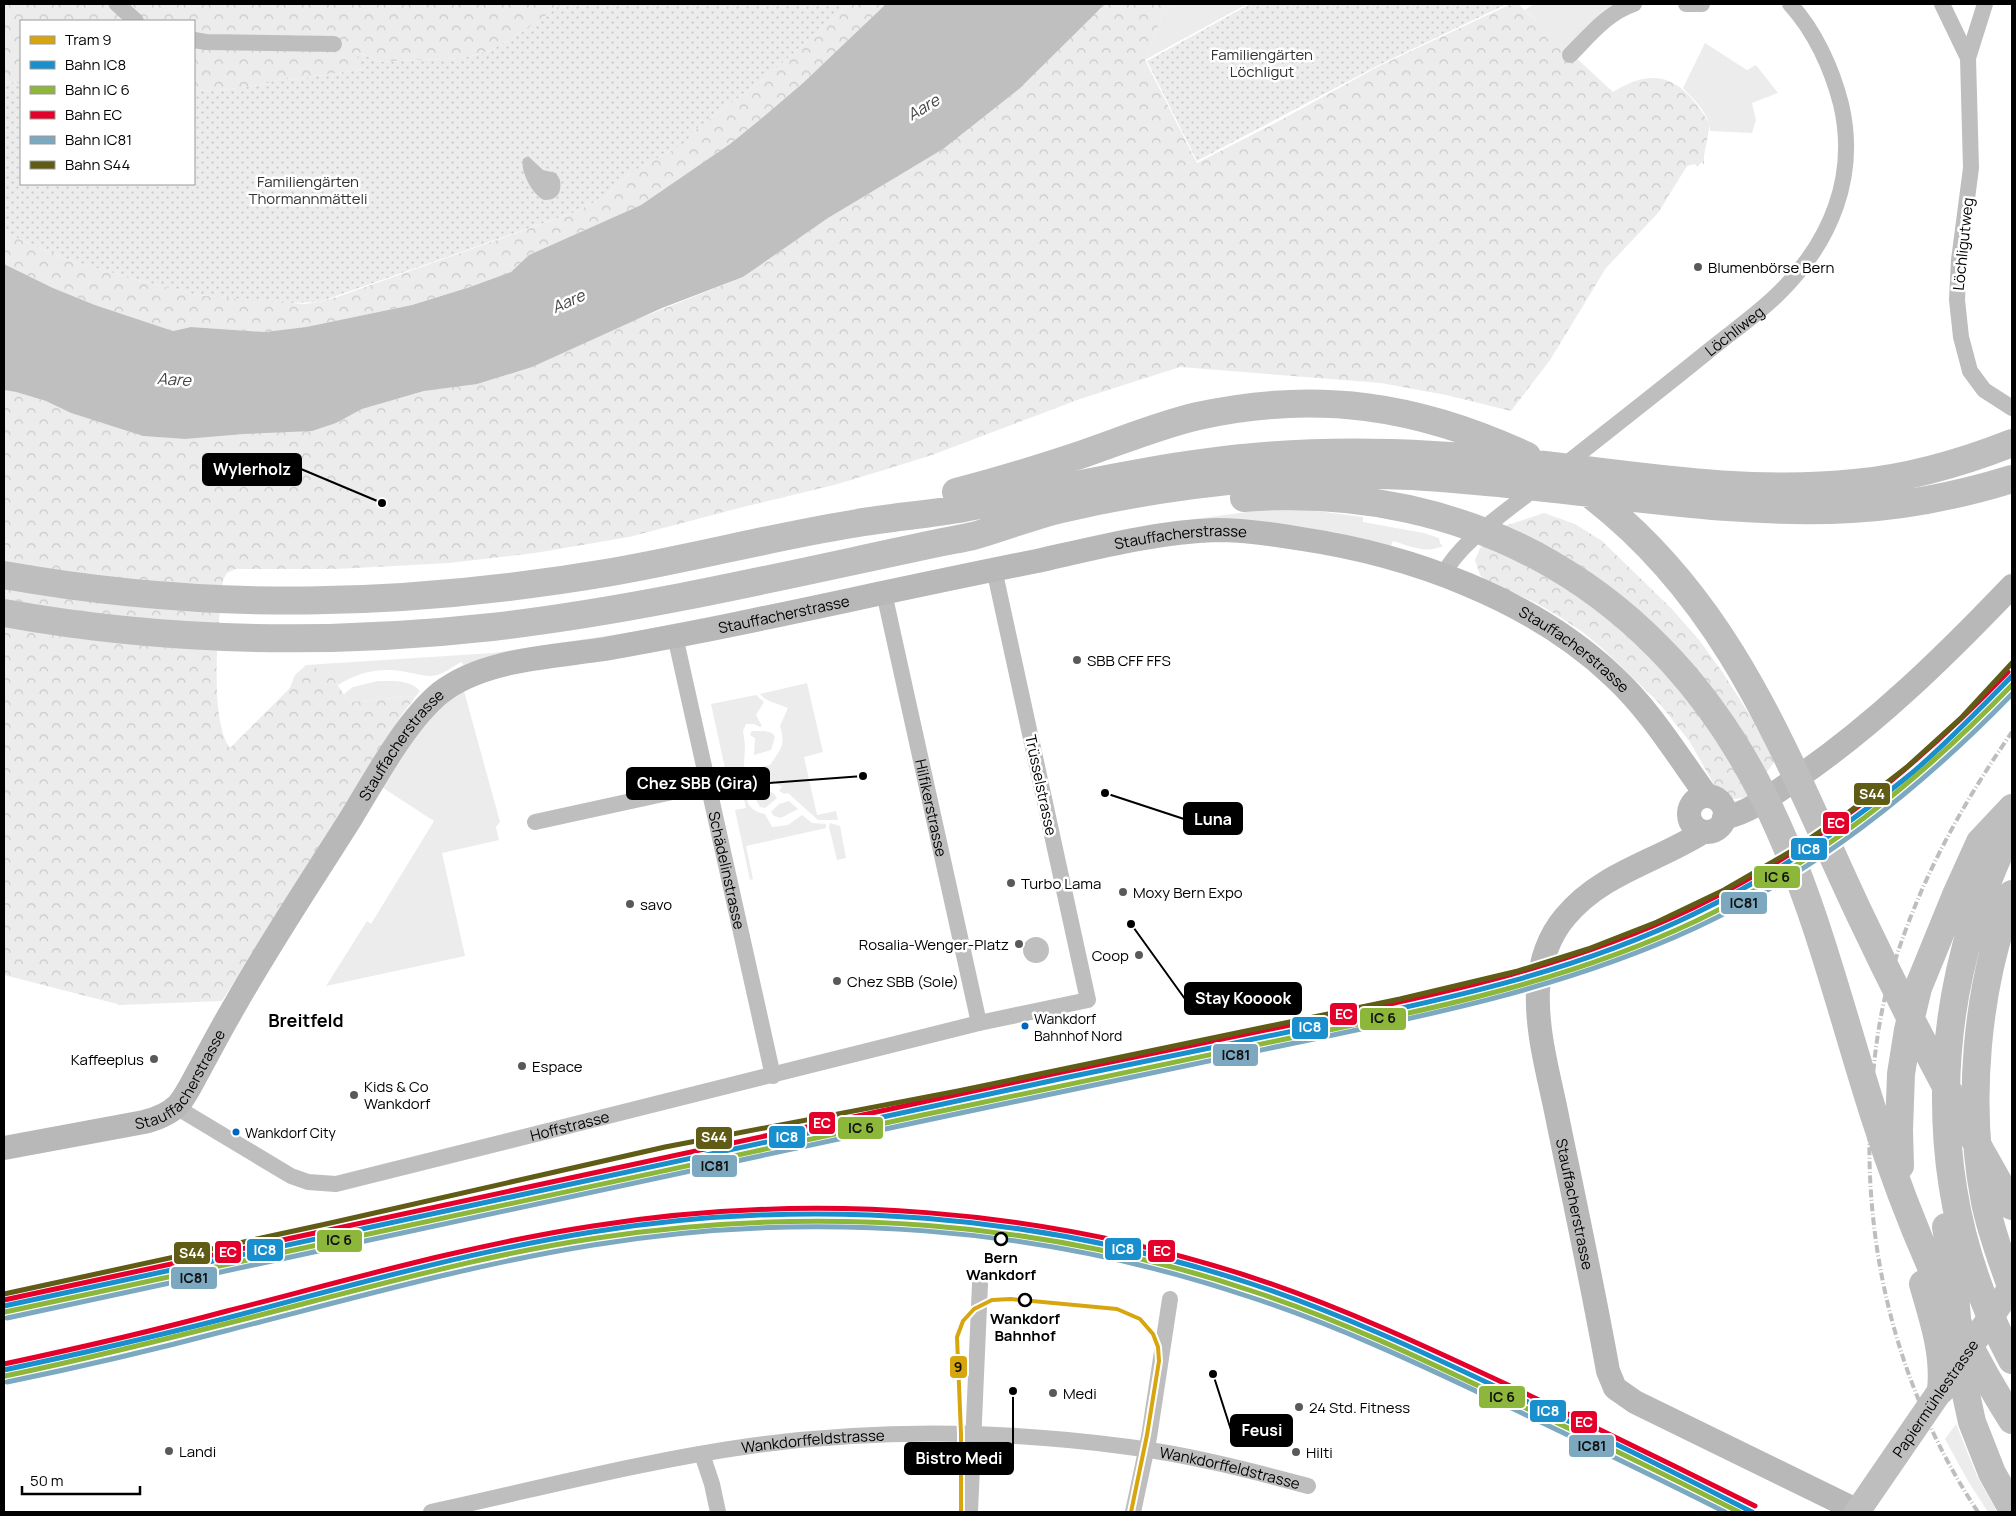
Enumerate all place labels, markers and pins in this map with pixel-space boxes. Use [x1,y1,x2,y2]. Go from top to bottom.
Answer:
place label: Blumenbörse Bern [1708,257,1835,278]
marker: Blumenbörse Bern [1692,261,1704,273]
callout: Wylerholz [203,454,301,485]
place label: SBB CFF FFS [1087,650,1171,671]
marker: SBB CFF FFS [1071,654,1083,666]
callout: Chez SBB (Gira) [627,768,769,799]
callout: Luna [1184,803,1242,834]
place label: Turbo Lama [1021,873,1101,894]
marker: Turbo Lama [1005,877,1017,889]
place label: Moxy Bern Expo [1133,882,1243,903]
marker: Moxy Bern Expo [1117,886,1129,898]
place label: savo [640,894,672,915]
marker: savo [624,898,636,910]
place label: Rosalia-Wenger-Platz [859,934,1009,955]
marker: Rosalia-Wenger-Platz [1013,938,1025,950]
place label: Coop [1092,945,1129,966]
marker: Coop [1133,949,1145,961]
place label: Chez SBB (Sole) [847,971,959,992]
marker: Chez SBB (Sole) [831,975,843,987]
callout: Stay Kooook [1185,983,1301,1014]
place label: Wankdorf Bahnhof Nord [1034,1009,1122,1045]
marker: Wankdorf Bahnhof Nord [1020,1021,1030,1031]
place label: Kaffeeplus [71,1049,144,1070]
marker: Kaffeeplus [148,1053,160,1065]
place label: Espace [532,1056,583,1077]
marker: Espace [516,1060,528,1072]
place label: Kids & Co Wankdorf [364,1076,431,1114]
marker: Kids & Co Wankdorf [348,1089,360,1101]
place label: Wankdorf City [245,1123,336,1142]
marker: Wankdorf City [231,1127,241,1137]
marker: Bern Wankdorf [994,1232,1008,1246]
place label: Bern Wankdorf [966,1247,1036,1285]
marker: Wankdorf Bahnhof [1018,1293,1032,1307]
place label: Wankdorf Bahnhof [990,1308,1060,1346]
place label: Medi [1063,1383,1097,1404]
marker: Medi [1047,1387,1059,1399]
place label: 24 Std. Fitness [1309,1397,1410,1418]
marker: 24 Std. Fitness [1293,1401,1305,1413]
callout: Feusi [1231,1415,1292,1446]
place label: Landi [179,1441,216,1462]
place label: Hilti [1306,1442,1333,1463]
callout: Bistro Medi [905,1443,1013,1474]
marker: Landi [163,1445,175,1457]
marker: Hilti [1290,1446,1302,1458]

